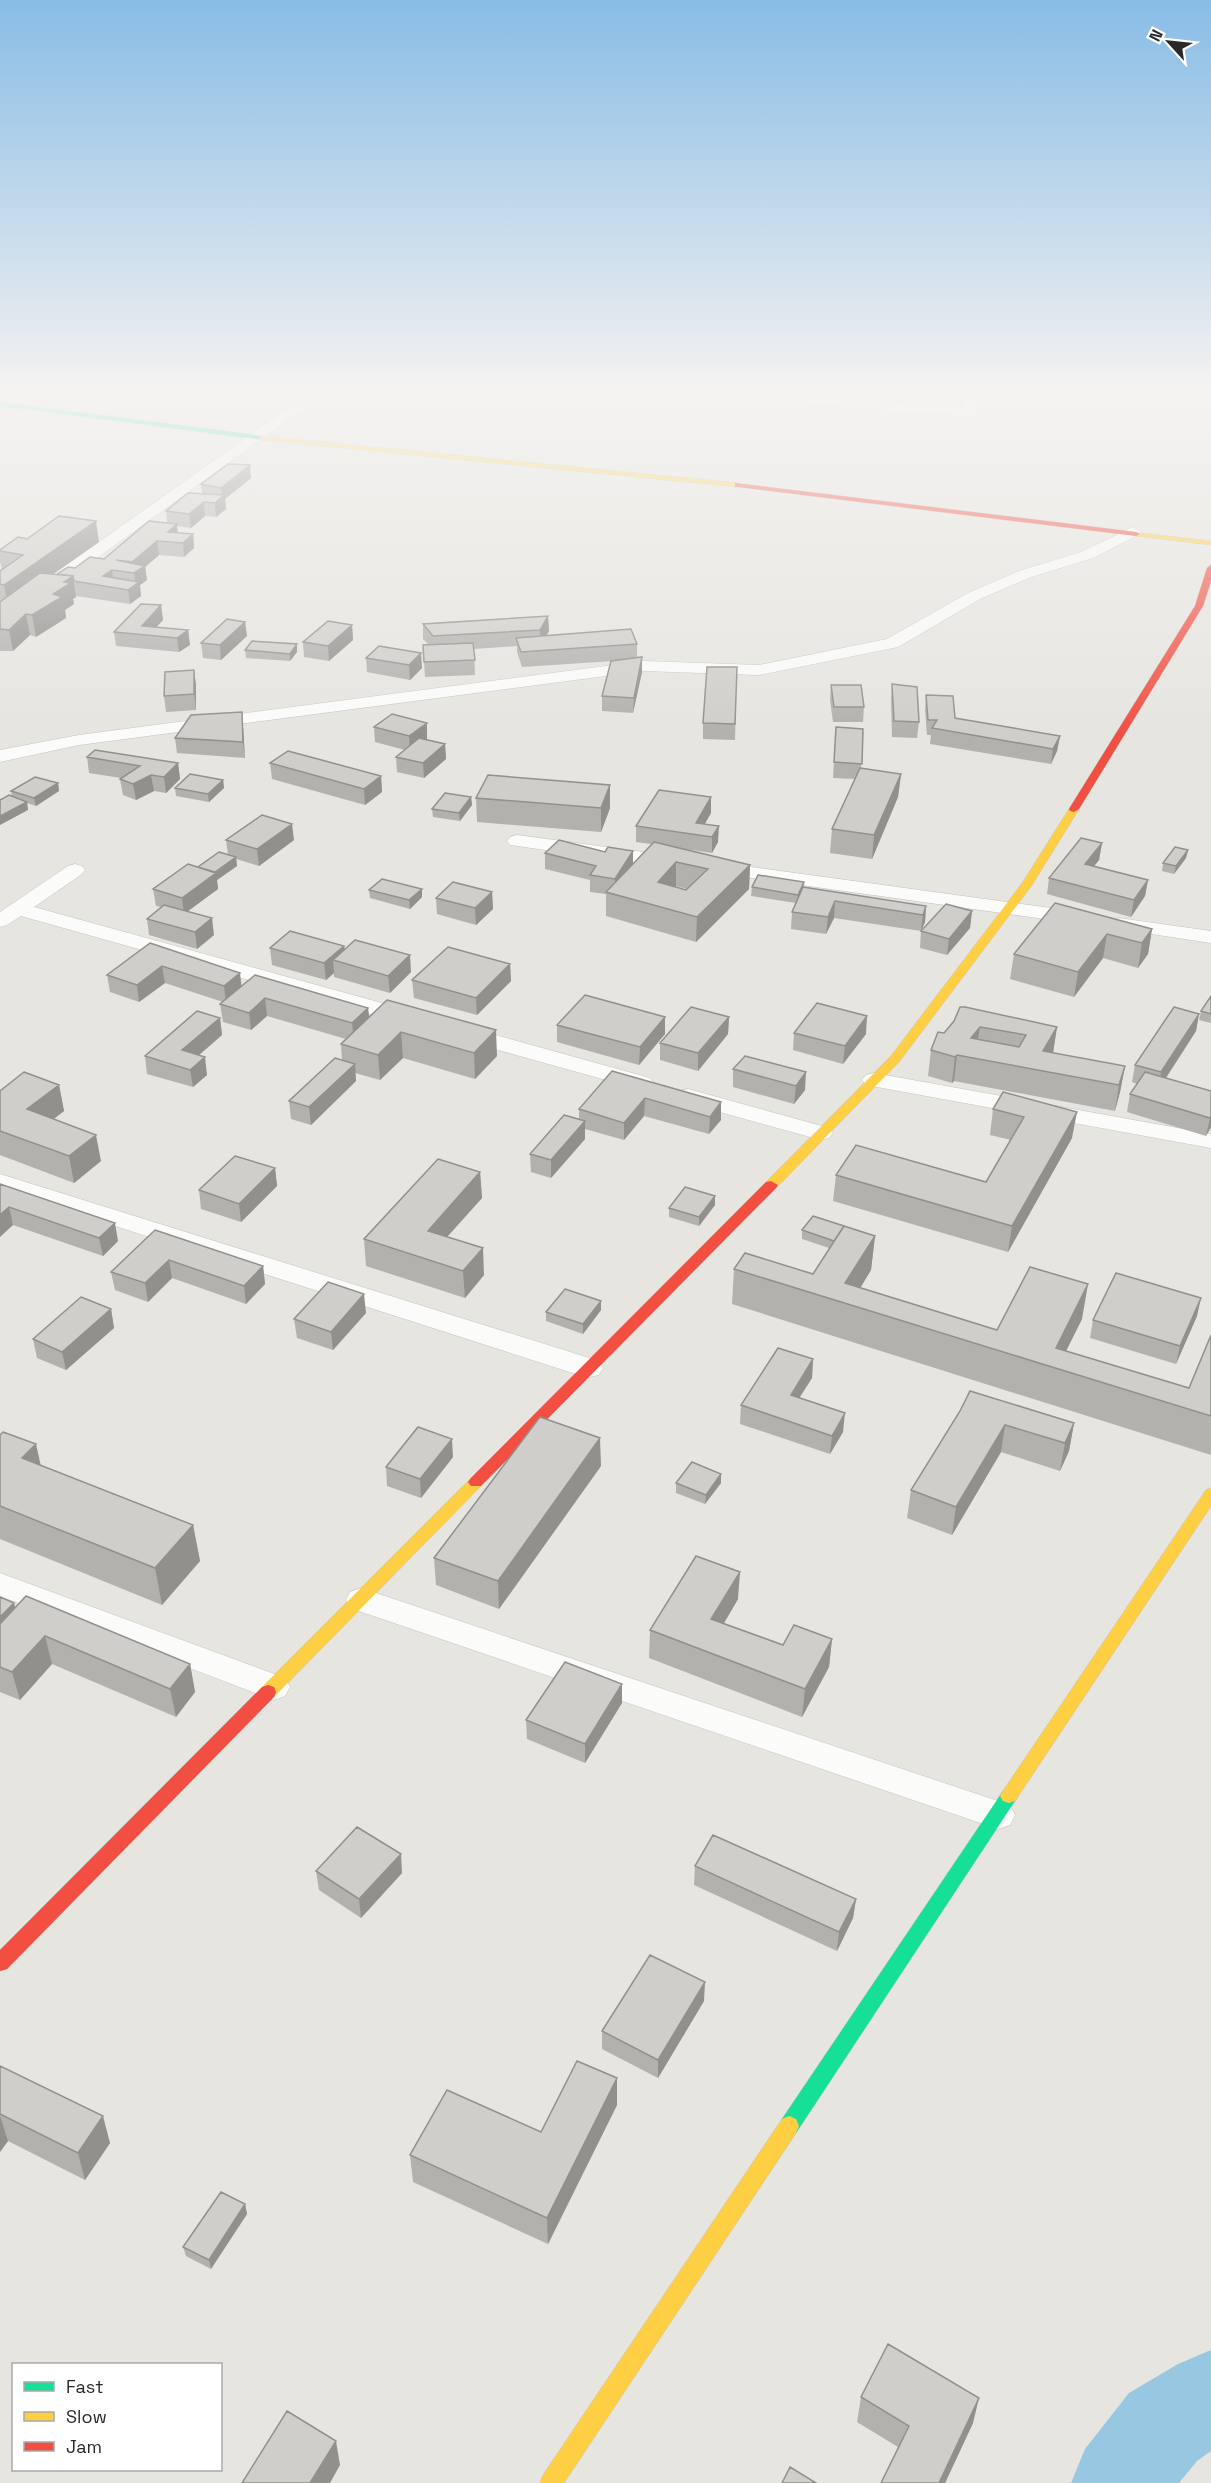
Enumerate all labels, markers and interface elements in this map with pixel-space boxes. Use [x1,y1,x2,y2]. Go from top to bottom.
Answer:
north arrow [1139,12,1199,72]
text: N [1144,26,1168,45]
legend [12,2363,222,2471]
text: Fast [66,2375,103,2398]
text: Slow [66,2405,107,2428]
text: Jam [66,2435,102,2458]

